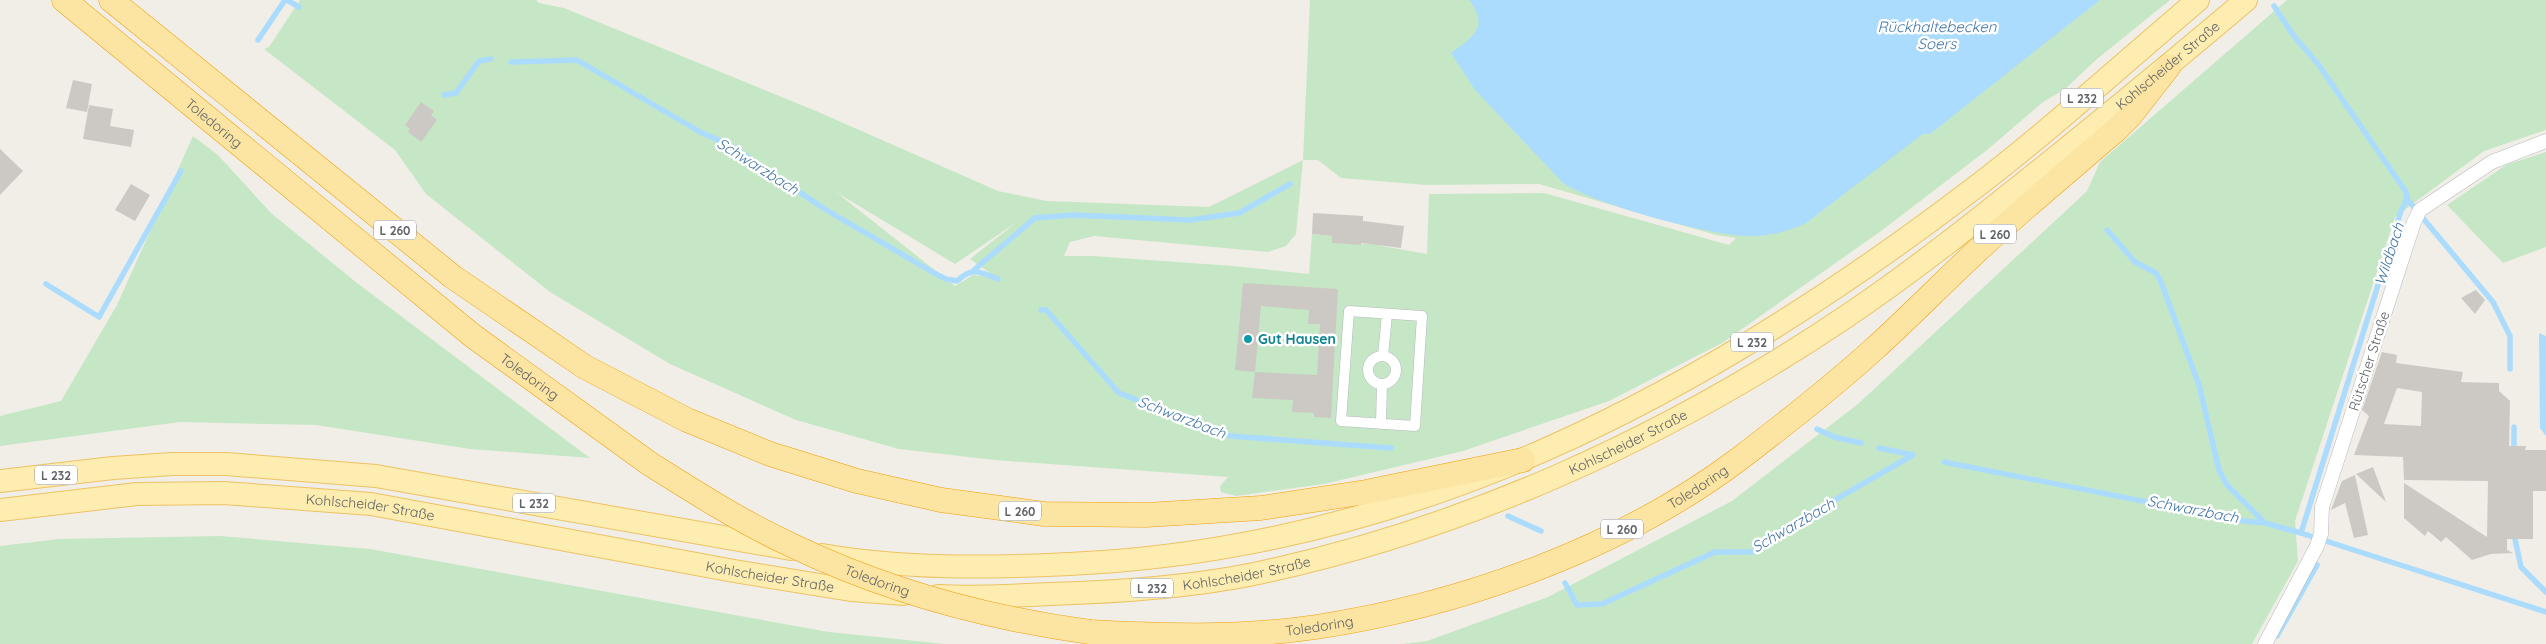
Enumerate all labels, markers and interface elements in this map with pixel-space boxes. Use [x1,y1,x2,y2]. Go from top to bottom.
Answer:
water label: Rückhaltebecken Soers [1878,17,1997,53]
street label: Kohlscheider Straße [2112,17,2223,114]
road number: L 232 [2061,89,2103,108]
street label: Toledoring [182,94,246,152]
water label: Schwarzbach [714,133,803,199]
road number: L 260 [374,220,416,240]
water label: Wildbach [2370,220,2408,288]
road number: L 260 [1974,224,2016,243]
street label: Rütscher Straße [2344,309,2394,413]
place label: Gut Hausen [1258,330,1336,348]
road number: L 232 [1731,332,1773,352]
marker: Gut Hausen [1242,333,1254,345]
street label: Toledoring [496,349,562,404]
water label: Schwarzbach [1135,392,1229,443]
street label: Kohlscheider Straße [1566,405,1691,479]
street label: Toledoring [1664,461,1732,513]
road number: L 232 [35,466,77,484]
street label: Kohlscheider Straße [305,490,436,525]
water label: Schwarzbach [2146,491,2241,527]
road number: L 232 [513,493,555,512]
water label: Schwarzbach [1748,493,1838,556]
road number: L 260 [999,502,1041,520]
road number: L 260 [1601,520,1643,538]
street label: Kohlscheider Straße [1182,552,1312,594]
street label: Kohlscheider Straße [704,557,836,596]
street label: Toledoring [842,560,912,600]
road number: L 232 [1131,578,1173,598]
street label: Toledoring [1285,612,1355,640]

